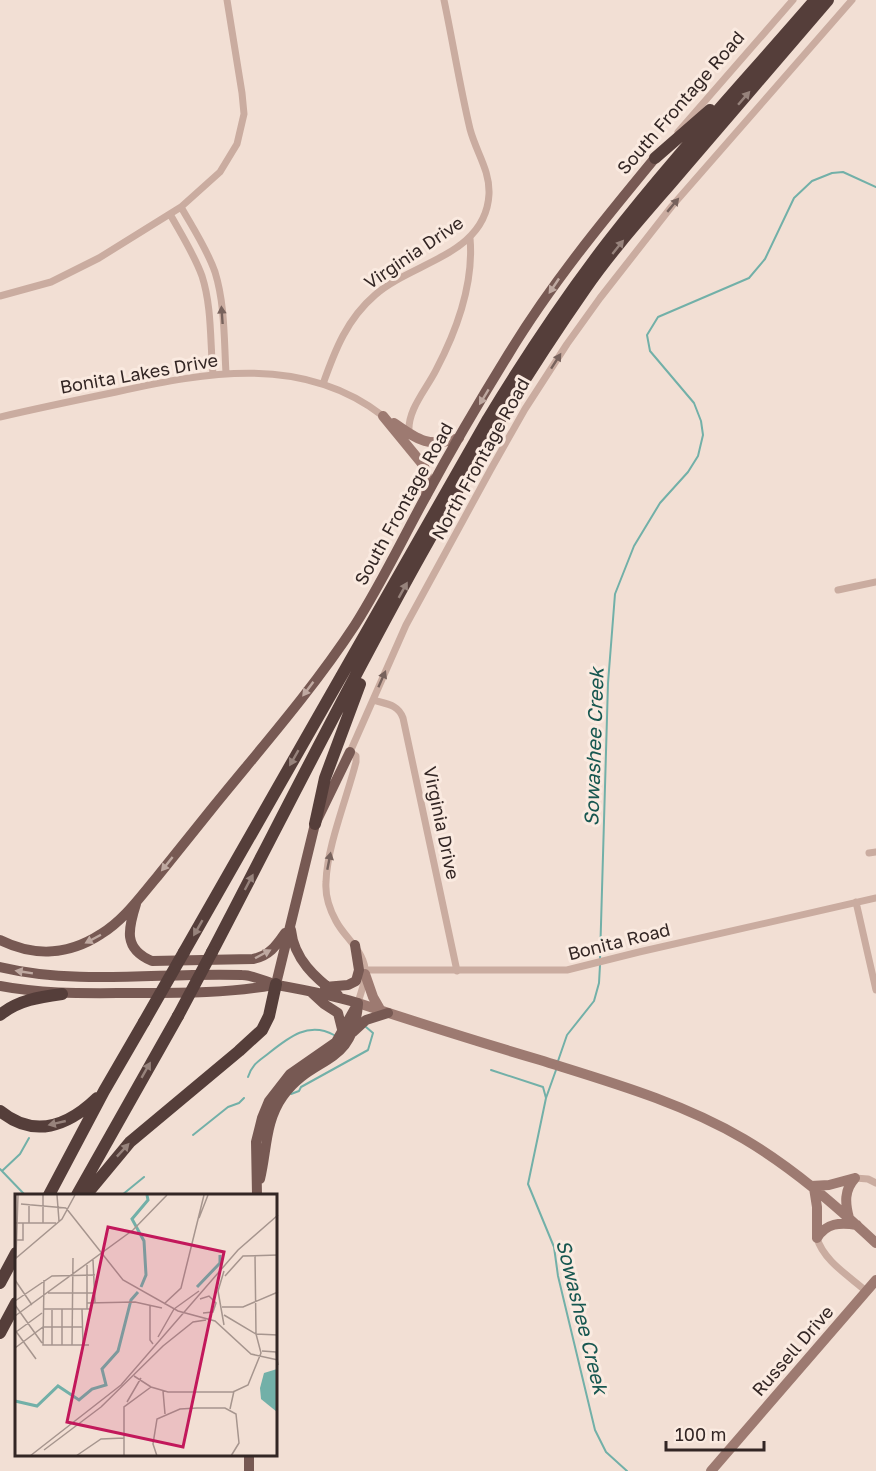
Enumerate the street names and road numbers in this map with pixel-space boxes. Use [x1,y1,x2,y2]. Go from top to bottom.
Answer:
street label: South Frontage Road [612,26,748,179]
street label: Virginia Drive [360,211,467,293]
street label: Bonita Lakes Drive [58,348,220,398]
street label: North Frontage Road [427,374,534,543]
street label: South Frontage Road [349,418,457,589]
street label: Virginia Drive [419,764,465,881]
street label: Bonita Road [565,918,672,964]
street label: Russell Drive [747,1301,838,1400]

